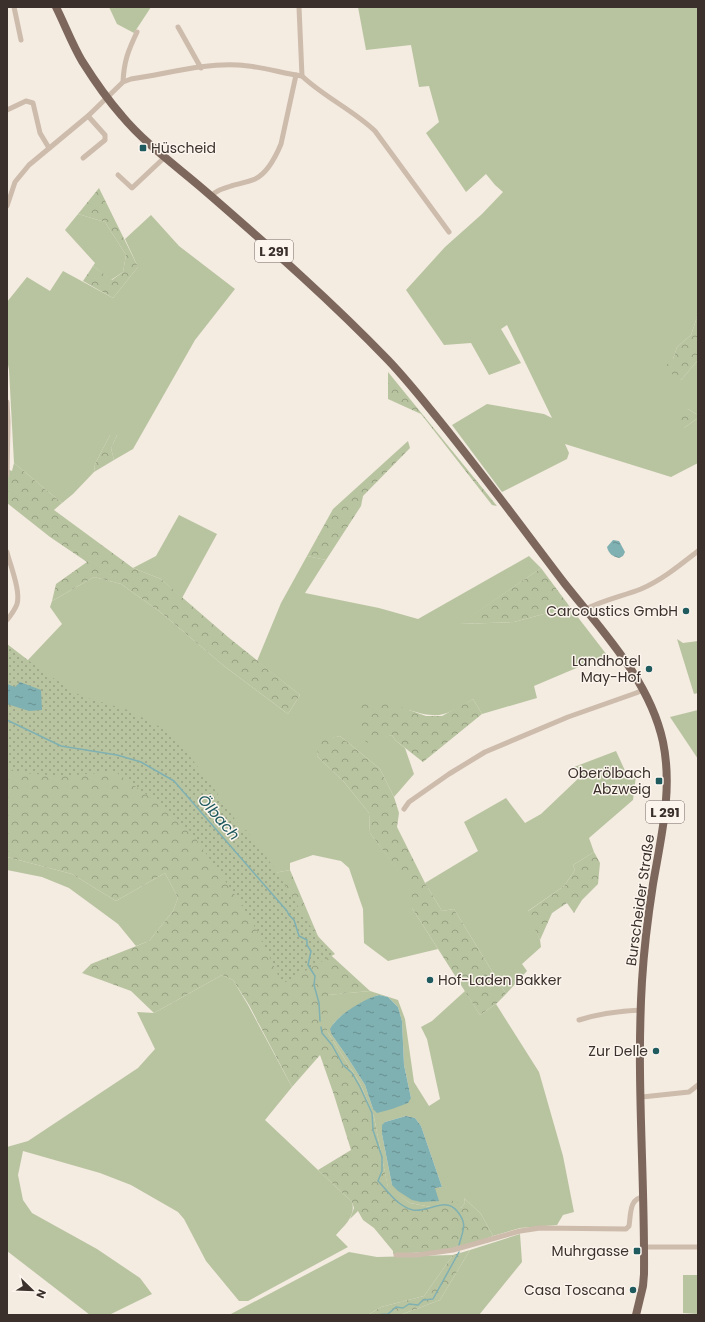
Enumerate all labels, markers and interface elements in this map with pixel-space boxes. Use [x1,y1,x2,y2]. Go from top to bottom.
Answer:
place label: Hüscheid [151,138,216,158]
marker: Hüscheid [138,143,148,153]
road number: L 291 [255,240,293,262]
place label: Carcoustics GmbH [546,601,678,621]
marker: Carcoustics GmbH [681,606,691,616]
place label: Landhotel May-Hof [572,651,641,687]
marker: Landhotel May-Hof [644,664,654,674]
place label: Oberölbach Abzweig [568,763,651,799]
marker: Oberölbach Abzweig [654,776,664,786]
water label: Ölbach [193,790,245,844]
road number: L 291 [646,801,684,823]
street label: Burscheider Straße [621,832,659,967]
place label: Hof-Laden Bakker [438,970,562,990]
marker: Hof-Laden Bakker [425,975,435,985]
place label: Zur Delle [588,1041,648,1061]
marker: Zur Delle [651,1046,661,1056]
place label: Muhrgasse [552,1241,629,1261]
marker: Muhrgasse [632,1246,642,1256]
north arrow [12,1270,52,1310]
place label: Casa Toscana [524,1280,625,1300]
marker: Casa Toscana [628,1285,638,1295]
text: N [32,1287,50,1301]

